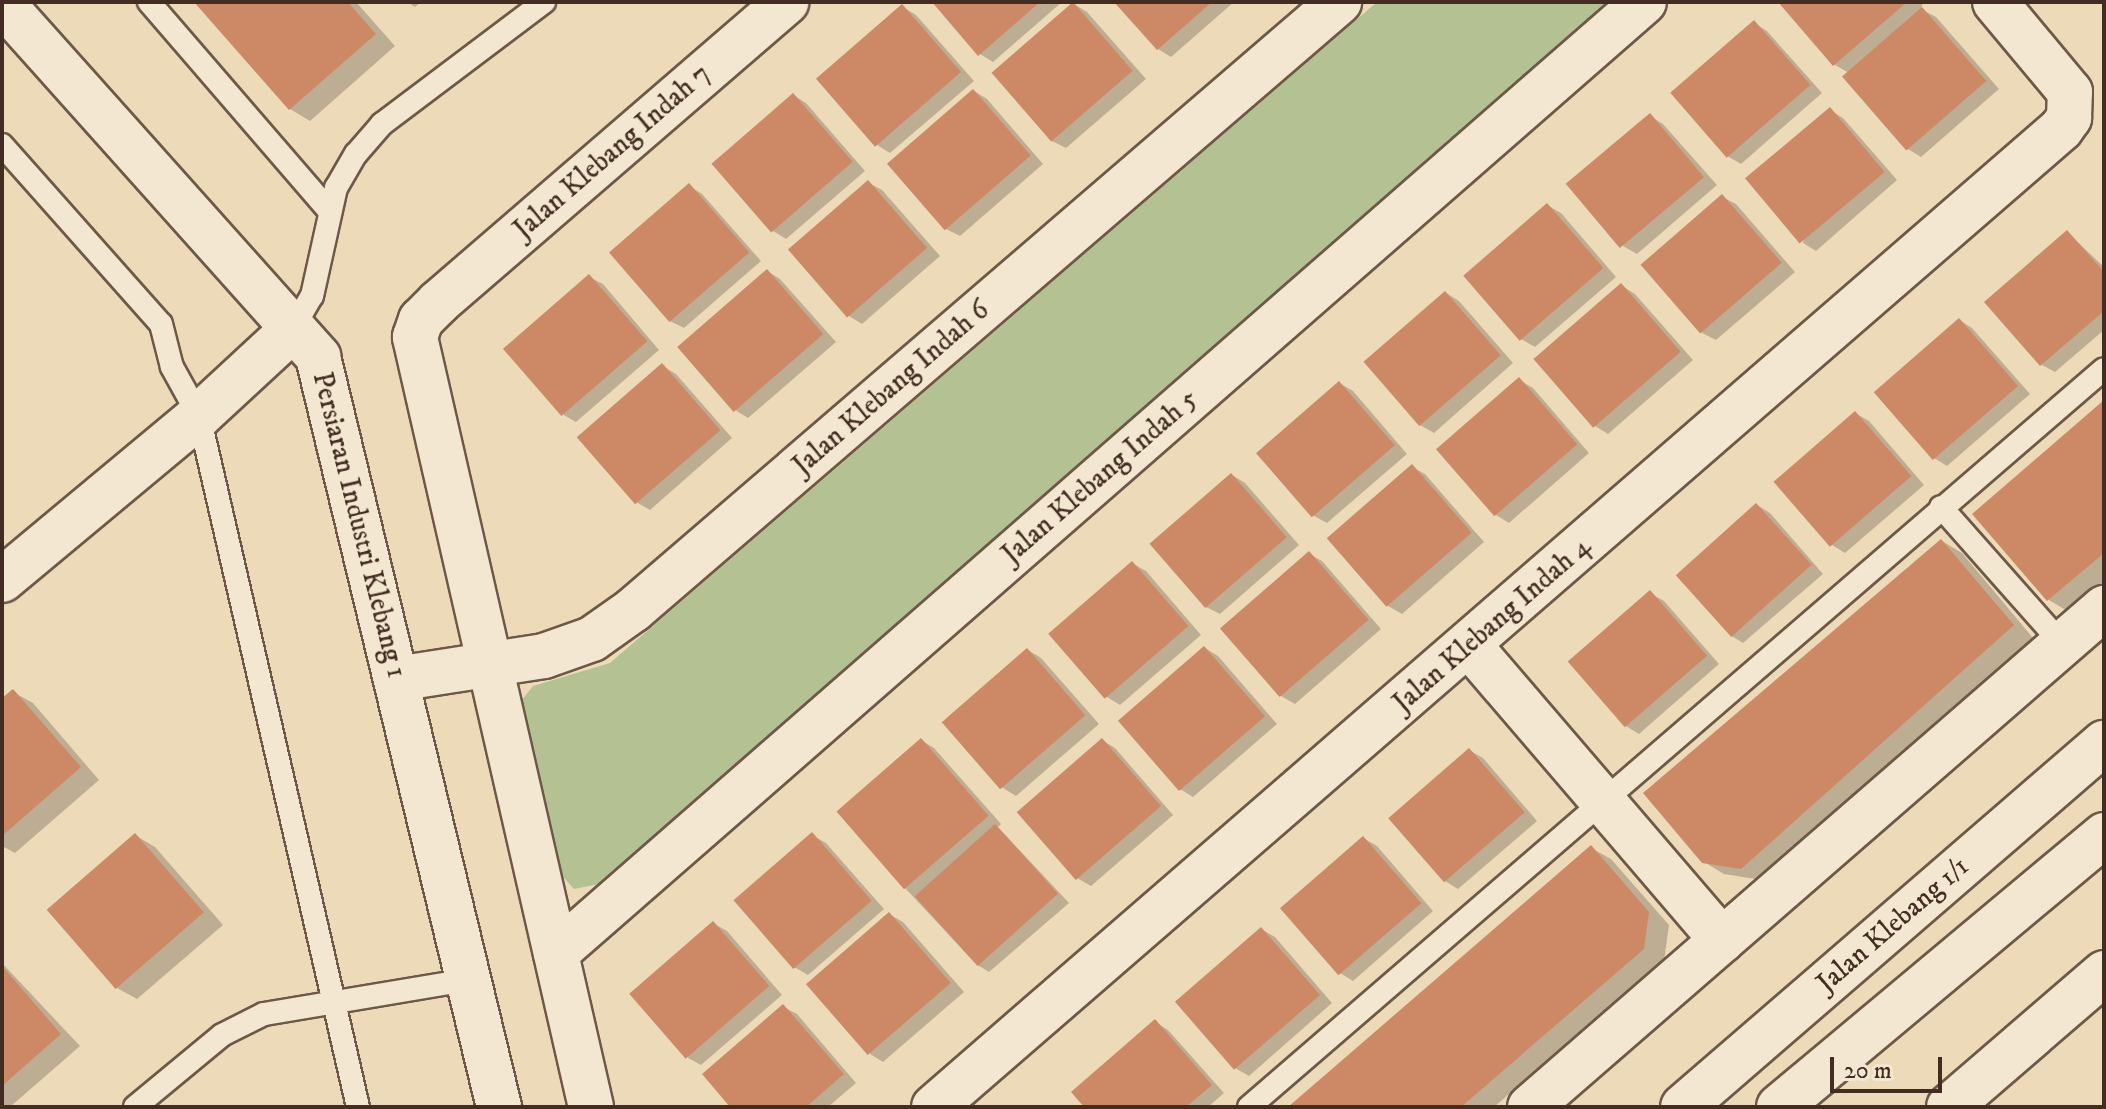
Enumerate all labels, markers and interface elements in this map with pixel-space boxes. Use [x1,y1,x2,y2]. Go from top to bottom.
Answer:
street label: Jalan Klebang Indah 7 [507,57,717,247]
street label: Jalan Klebang Indah 6 [786,293,996,483]
street label: Persiaran Industri Klebang 1 [305,369,413,681]
street label: Jalan Klebang Indah 5 [995,383,1205,571]
street label: Jalan Klebang Indah 4 [1386,530,1598,720]
street label: Jalan Klebang 1/1 [1810,850,1976,1000]
scale bar [1834,1041,1946,1091]
text: 20 m [1844,1056,1892,1086]

